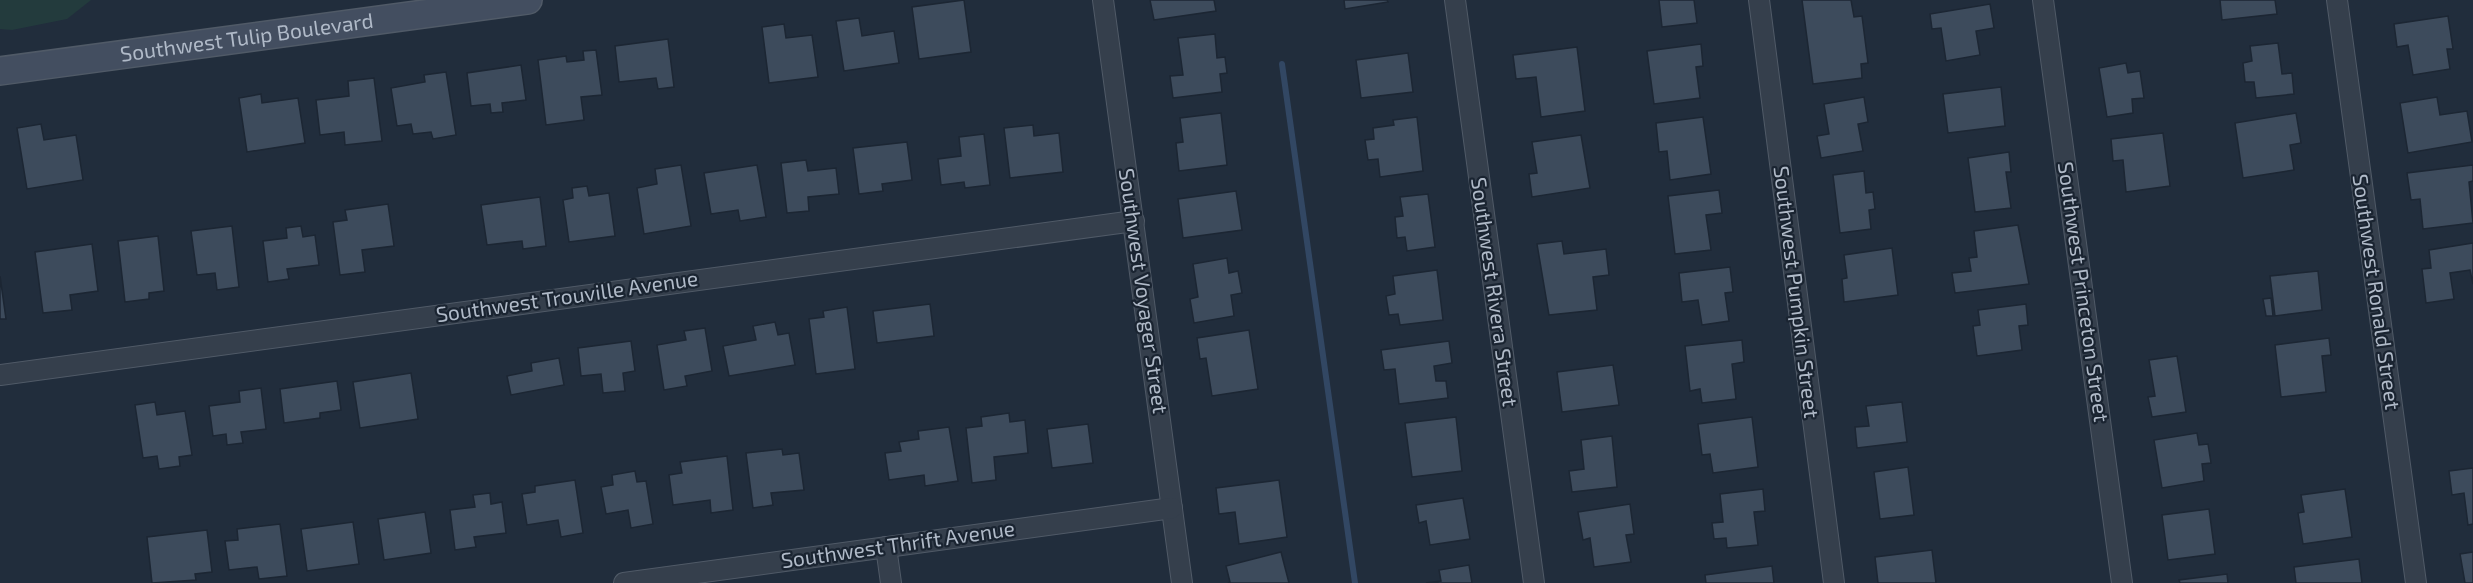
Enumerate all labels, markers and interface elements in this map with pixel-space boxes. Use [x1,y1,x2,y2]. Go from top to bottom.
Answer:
street label: Southwest Tulip Boulevard [118,7,375,66]
street label: Southwest Princeton Street [2054,160,2115,424]
street label: Southwest Pumpkin Street [1770,164,1825,419]
street label: Southwest Voyager Street [1115,166,1174,415]
street label: Southwest Ronald Street [2349,172,2406,411]
street label: Southwest Rivera Street [1467,176,1524,408]
street label: Southwest Trouville Avenue [434,265,699,326]
street label: Southwest Thrift Avenue [779,515,1016,572]

